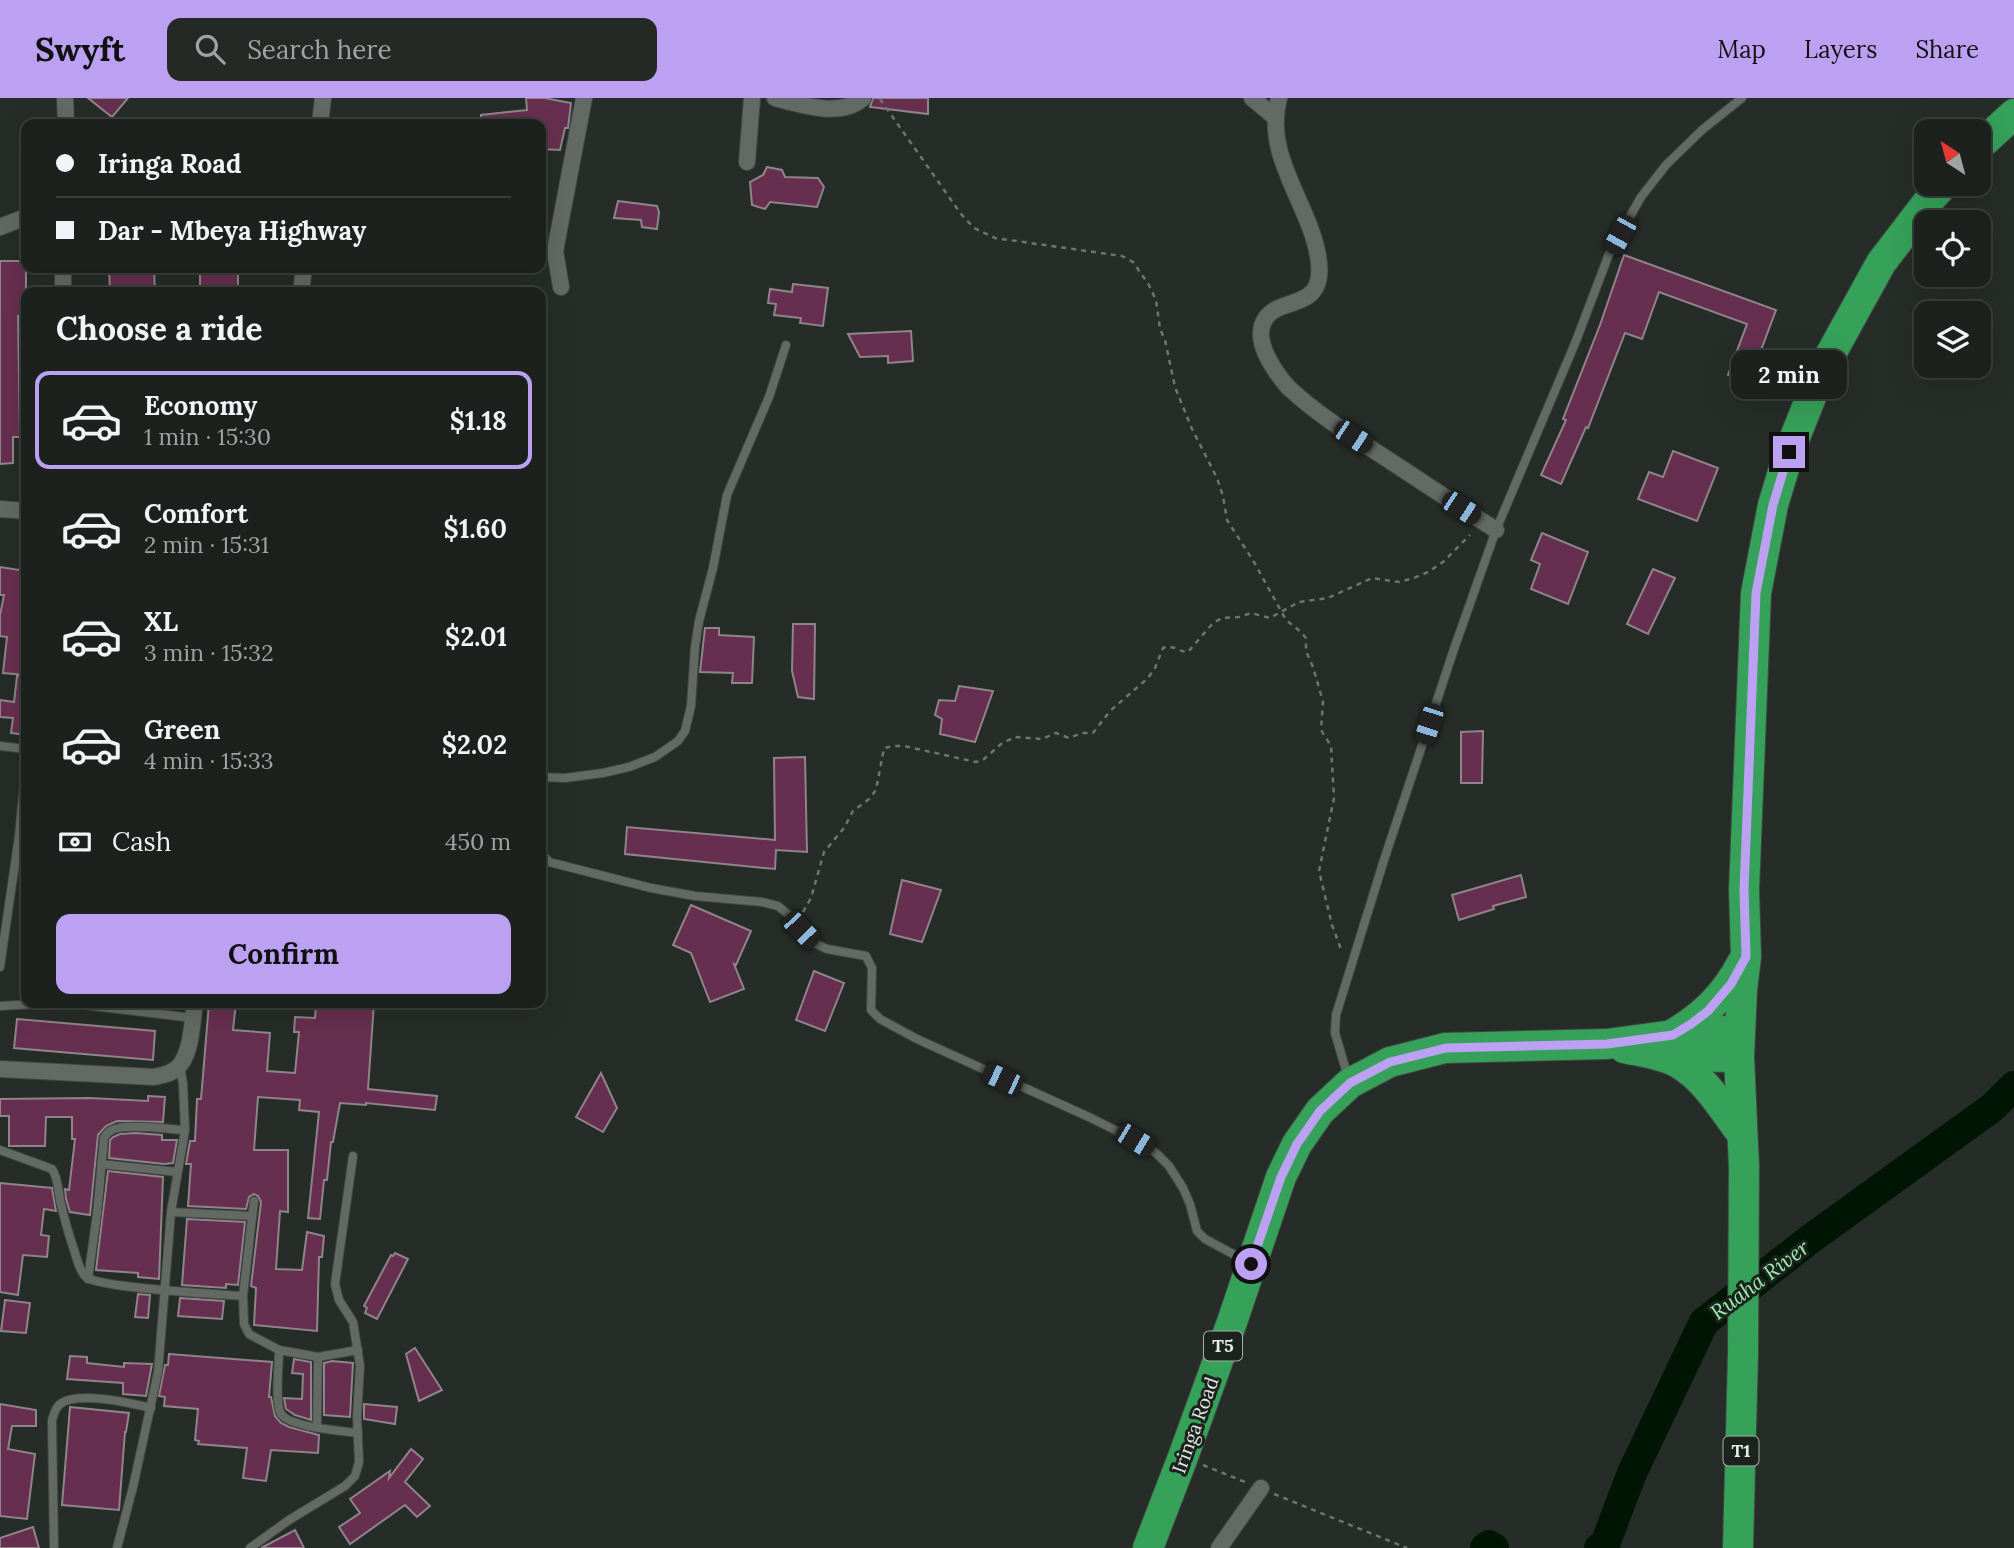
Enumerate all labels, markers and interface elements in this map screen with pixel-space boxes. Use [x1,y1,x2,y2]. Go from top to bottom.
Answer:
search box [167,18,657,81]
text: Swyft [35,28,125,70]
icon: search [191,30,229,68]
text: Search here [247,33,391,66]
text: Map [1717,34,1766,65]
text: Layers [1804,34,1877,65]
text: Share [1915,34,1979,65]
north arrow [1914,119,1992,196]
map controls [1914,119,1991,378]
text: Iringa Road [98,147,241,180]
button: locate [1914,210,1991,287]
car [1601,212,1640,258]
text: Dar - Mbeya Highway [98,214,366,247]
button: layers [1914,301,1991,378]
text: Choose a ride [56,308,263,349]
callout: 2 min [1731,350,1847,400]
text: 2 min [1758,360,1820,389]
icon: car [60,389,123,452]
text: Economy [144,389,257,422]
text: $1.18 [450,404,507,437]
car [1330,417,1377,457]
text: 1 min · 15:30 [144,422,271,451]
route end [1773,436,1805,468]
car [1438,488,1485,528]
icon: car [60,497,123,560]
text: Comfort [144,497,248,530]
text: $1.60 [444,512,507,545]
text: 2 min · 15:31 [144,530,269,559]
icon: car [60,605,123,668]
text: XL [144,605,178,638]
text: $2.01 [445,620,507,653]
text: 3 min · 15:32 [144,638,274,667]
car [1413,701,1446,747]
icon: car [60,713,123,776]
text: Green [144,713,220,746]
text: $2.02 [442,728,507,761]
text: 4 min · 15:33 [144,746,274,775]
icon: cash [56,823,94,861]
text: Cash [112,825,171,858]
text: 450 m [445,827,511,856]
car [779,908,824,952]
button: Confirm [56,914,511,994]
car [979,1061,1026,1097]
car [1112,1120,1159,1160]
water label: Ruaha River [1705,1233,1815,1325]
route start [1235,1248,1267,1280]
road number: T5 [1204,1331,1242,1360]
street label: Iringa Road [1167,1374,1223,1476]
road number: T1 [1724,1436,1758,1466]

